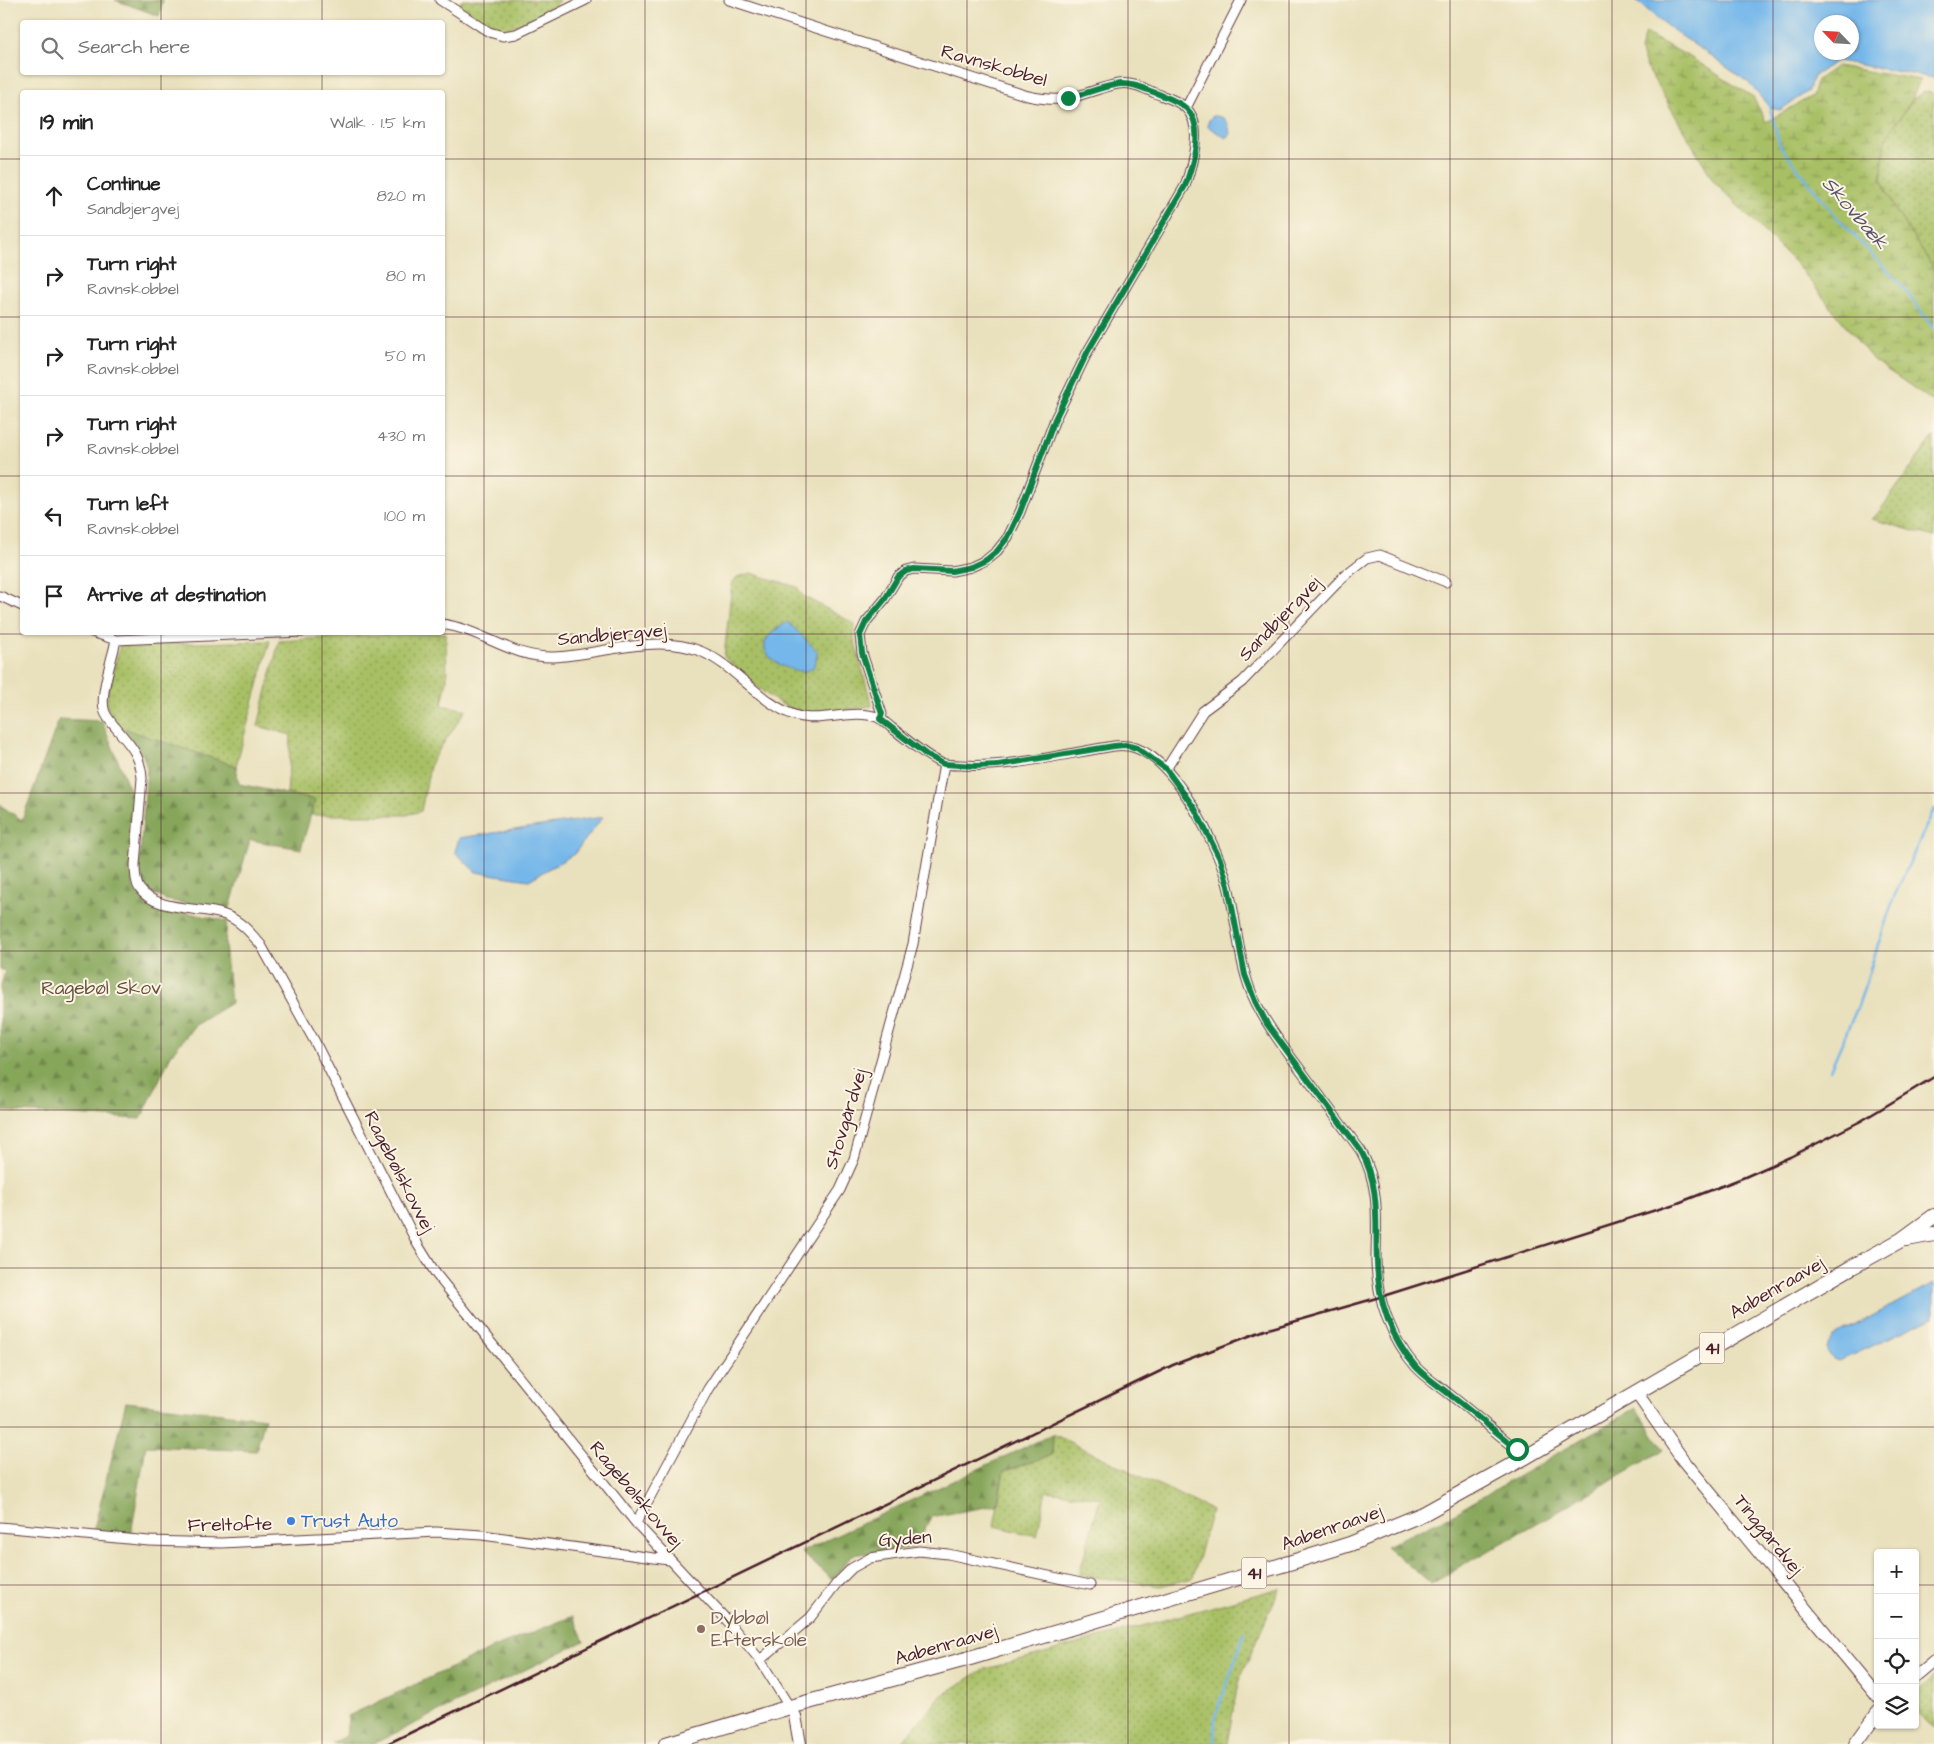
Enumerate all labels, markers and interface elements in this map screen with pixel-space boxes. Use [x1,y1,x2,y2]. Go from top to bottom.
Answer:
north arrow [1814,15,1859,60]
search box [20,20,445,75]
icon: search [38,34,66,62]
text: Search here [78,34,190,61]
street label: Ravnskobbel [938,38,1050,94]
route end [1057,87,1080,110]
text: 19 min [40,108,93,137]
text: Walk · 1.5 km [330,112,425,134]
water label: Skovbæk [1815,170,1895,256]
text: Continue [87,171,161,198]
icon: ahead [40,182,68,210]
text: 820 m [377,185,425,207]
text: Sandbjergvej [87,198,179,220]
text: Turn right [87,251,176,278]
icon: right [40,262,68,290]
text: 80 m [386,265,425,287]
text: Ravnskobbel [87,278,179,300]
text: Turn right [87,331,176,358]
icon: right [40,342,68,370]
text: 50 m [385,345,425,367]
text: Ravnskobbel [87,358,179,380]
text: Turn right [87,411,176,438]
icon: right [40,422,68,450]
text: 430 m [377,425,425,447]
text: Ravnskobbel [87,438,179,460]
text: Turn left [87,491,168,518]
icon: left [40,502,68,530]
text: 100 m [384,505,425,527]
text: Ravnskobbel [87,518,179,540]
street label: Sandbjergvej [1232,570,1329,668]
icon: arrive [40,582,68,610]
text: Arrive at destination [87,582,266,609]
street label: Sandbjergvej [556,617,668,654]
park label: Ragebøl Skov [41,975,161,1003]
street label: Stovgårdvej [818,1065,875,1173]
street label: Ragebølskovvej [356,1107,441,1238]
street label: Aabenraavej [1725,1250,1830,1326]
road number: 41 [1700,1332,1724,1364]
street label: Ragebølskovvej [582,1435,689,1556]
route start [1506,1438,1529,1461]
street label: Tinggårdvej [1726,1489,1809,1582]
street label: Aabenraavej [1278,1498,1387,1558]
place label: Trust Auto [301,1508,398,1535]
street label: Freltofte [188,1511,272,1539]
marker: Trust Auto [285,1515,297,1527]
street label: Gyden [878,1524,933,1555]
map controls [1874,1549,1919,1729]
button: + [1874,1549,1919,1594]
road number: 41 [1242,1558,1266,1589]
button: − [1874,1594,1919,1639]
place label: Dybbøl Efterskole [711,1605,807,1654]
street label: Aabenraavej [892,1617,1001,1673]
marker: Dybbøl Efterskole [695,1623,707,1635]
button: locate [1874,1639,1919,1684]
button: layers [1874,1684,1919,1729]

